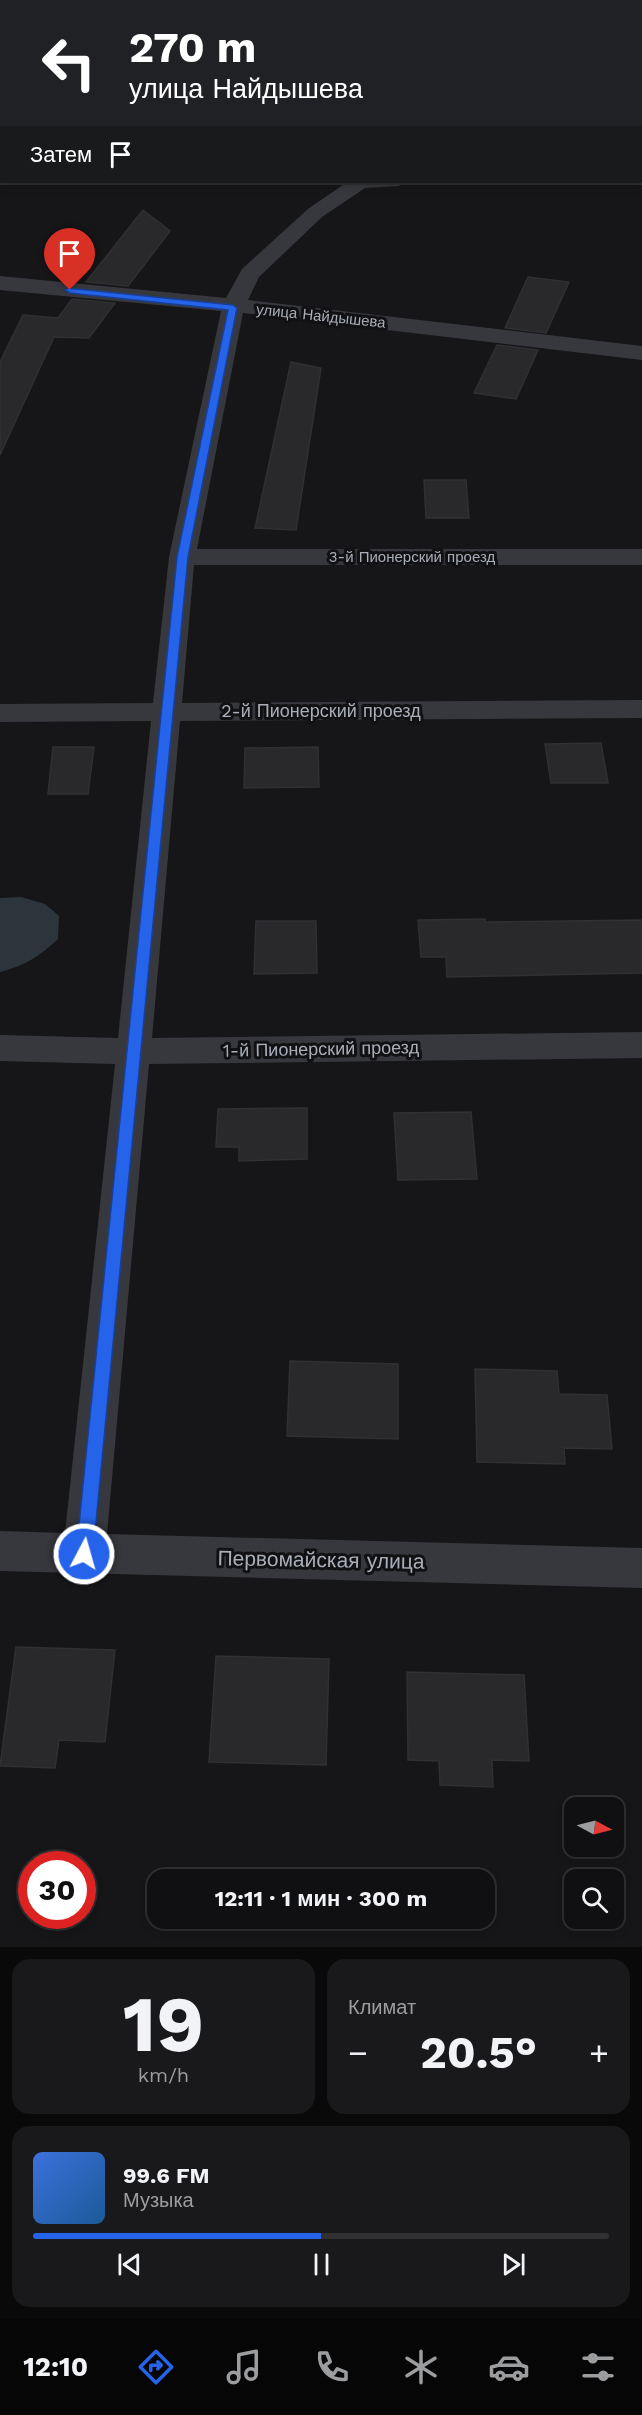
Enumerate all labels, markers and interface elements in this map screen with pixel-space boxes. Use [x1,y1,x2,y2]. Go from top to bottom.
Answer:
text: 270 m [129,23,256,72]
icon: left [30,24,108,102]
text: улица Найдышева [129,73,363,105]
icon: arrive [104,138,137,171]
text: Затем [30,142,92,167]
pin [44,228,95,290]
icon: arrive [53,237,86,270]
street label: улица Найдышева [255,300,387,332]
street label: 3-й Пионерский проезд [329,548,495,566]
street label: 2-й Пионерский проезд [221,700,421,721]
street label: 1-й Пионерский проезд [223,1036,420,1061]
position arrow [52,1522,116,1586]
street label: Первомайская улица [217,1545,425,1574]
north arrow [564,1797,624,1857]
map controls [564,1797,624,1929]
speed limit sign: 30 [18,1851,96,1929]
button: search [564,1869,624,1929]
text: 12:11 · 1 мин · 300 m [215,1886,427,1911]
text: 19 [123,1978,204,2070]
text: Климат [348,1995,416,2019]
text: 20.5° [420,2026,537,2079]
text: − [348,2033,368,2072]
text: + [589,2033,609,2072]
text: km/h [138,2063,189,2087]
text: 99.6 FM [123,2163,210,2188]
text: Музыка [123,2188,194,2212]
icon: previous [113,2248,146,2281]
icon: pause [305,2248,338,2281]
icon: next [497,2248,530,2281]
icon: directions [135,2346,177,2388]
icon: music [223,2346,265,2388]
icon: phone [311,2346,353,2388]
icon: climate [400,2346,442,2388]
icon: car [488,2346,530,2388]
icon: filters [577,2346,619,2388]
text: 12:10 [23,2351,88,2383]

